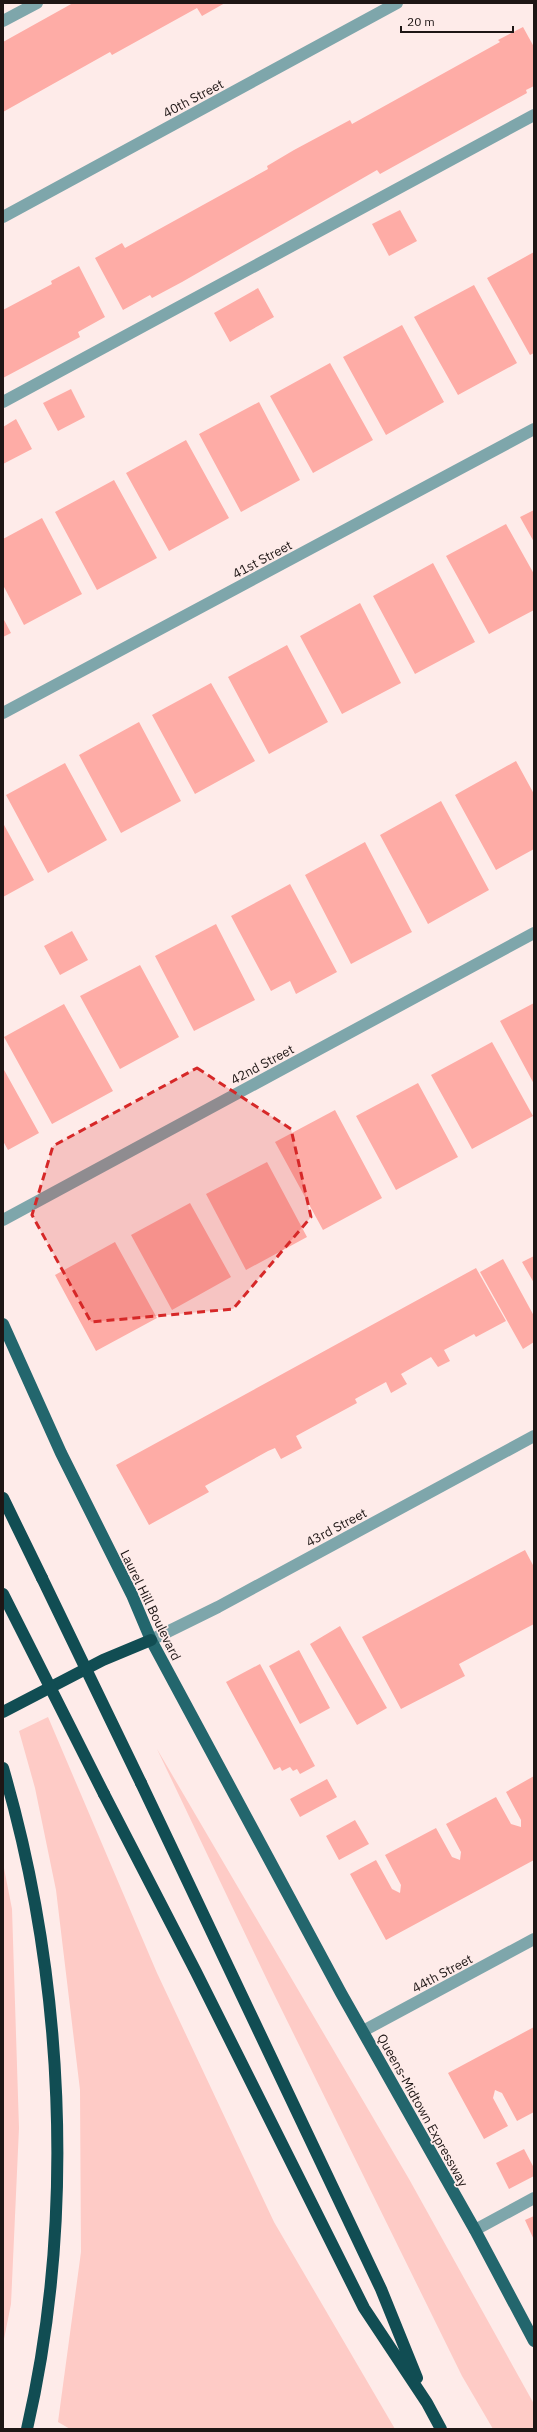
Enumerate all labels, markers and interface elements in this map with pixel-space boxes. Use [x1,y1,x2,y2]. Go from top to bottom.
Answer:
scale bar [401,8,513,34]
text: 20 m [407,14,435,29]
street label: 40th Street [160,75,226,122]
street label: 41st Street [229,537,295,582]
street label: 42nd Street [228,1041,297,1088]
street label: 43rd Street [303,1504,370,1551]
street label: Laurel Hill Boulevard [116,1547,185,1663]
street label: 44th Street [409,1950,475,1997]
street label: Queens-Midtown Expressway [373,2031,472,2190]

